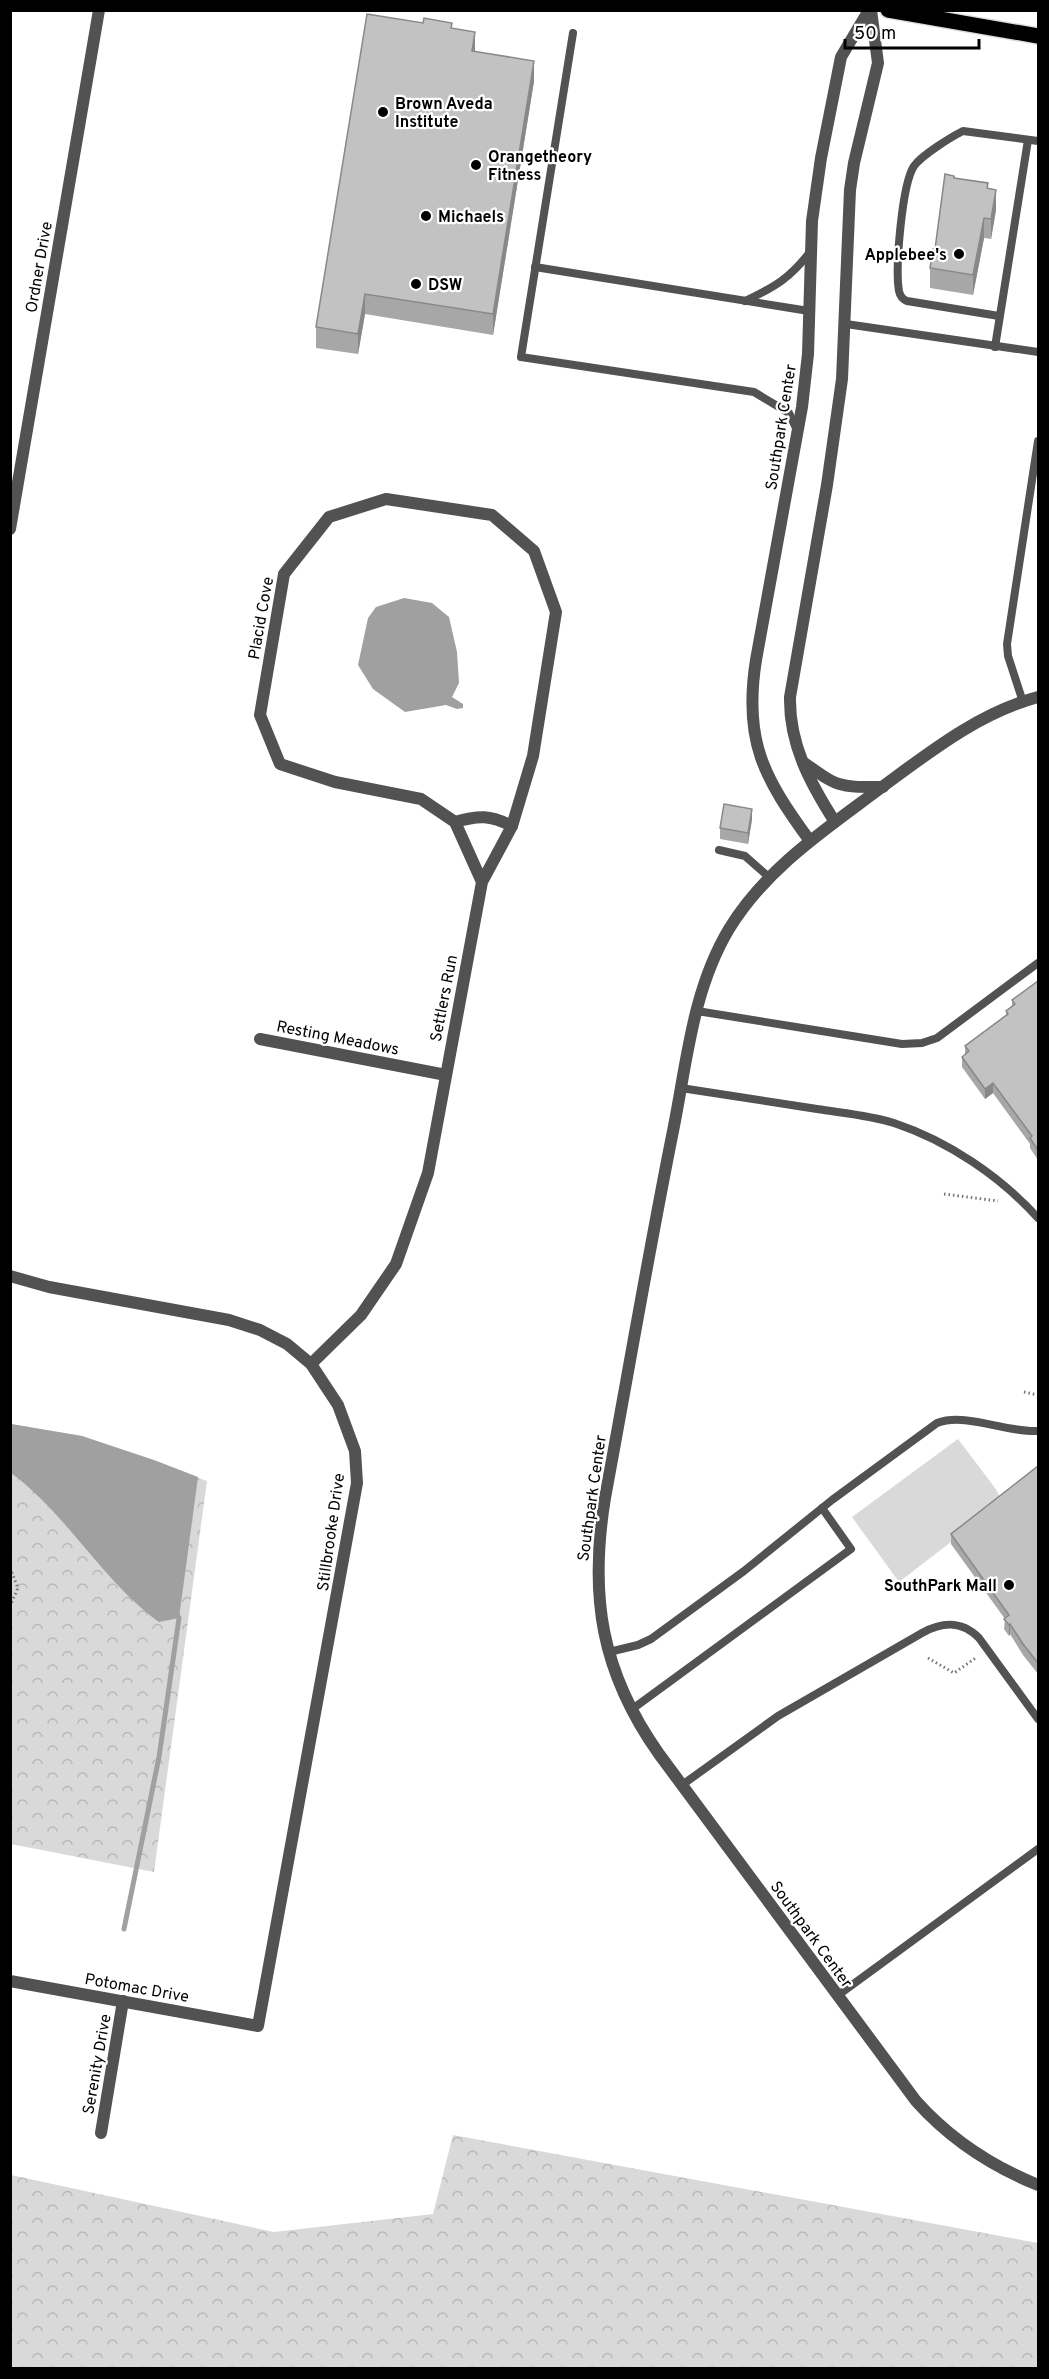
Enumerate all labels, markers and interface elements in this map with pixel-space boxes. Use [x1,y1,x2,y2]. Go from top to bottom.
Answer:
scale bar [845,12,978,50]
text: 50 m [854,23,896,46]
place label: Brown Aveda Institute [395,95,493,133]
marker: Brown Aveda Institute [376,105,390,119]
place label: Orangetheory Fitness [488,148,592,186]
marker: Orangetheory Fitness [469,158,483,172]
place label: Michaels [438,208,504,228]
marker: Michaels [419,209,433,223]
street label: Ordner Drive [22,220,58,315]
place label: Applebee's [864,246,947,266]
marker: Applebee's [952,247,966,261]
place label: DSW [428,276,462,296]
marker: DSW [409,277,423,291]
street label: Southpark Center [762,363,802,492]
street label: Placid Cove [245,575,279,661]
street label: Settlers Run [427,953,463,1044]
street label: Resting Meadows [275,1017,401,1061]
street label: Southpark Center [574,1434,612,1563]
street label: Stillbrooke Drive [314,1472,350,1592]
place label: SouthPark Mall [884,1577,997,1597]
marker: SouthPark Mall [1002,1578,1016,1592]
street label: Southpark Center [765,1878,856,1993]
street label: Potomac Drive [83,1970,190,2008]
street label: Serenity Drive [79,2013,117,2116]

